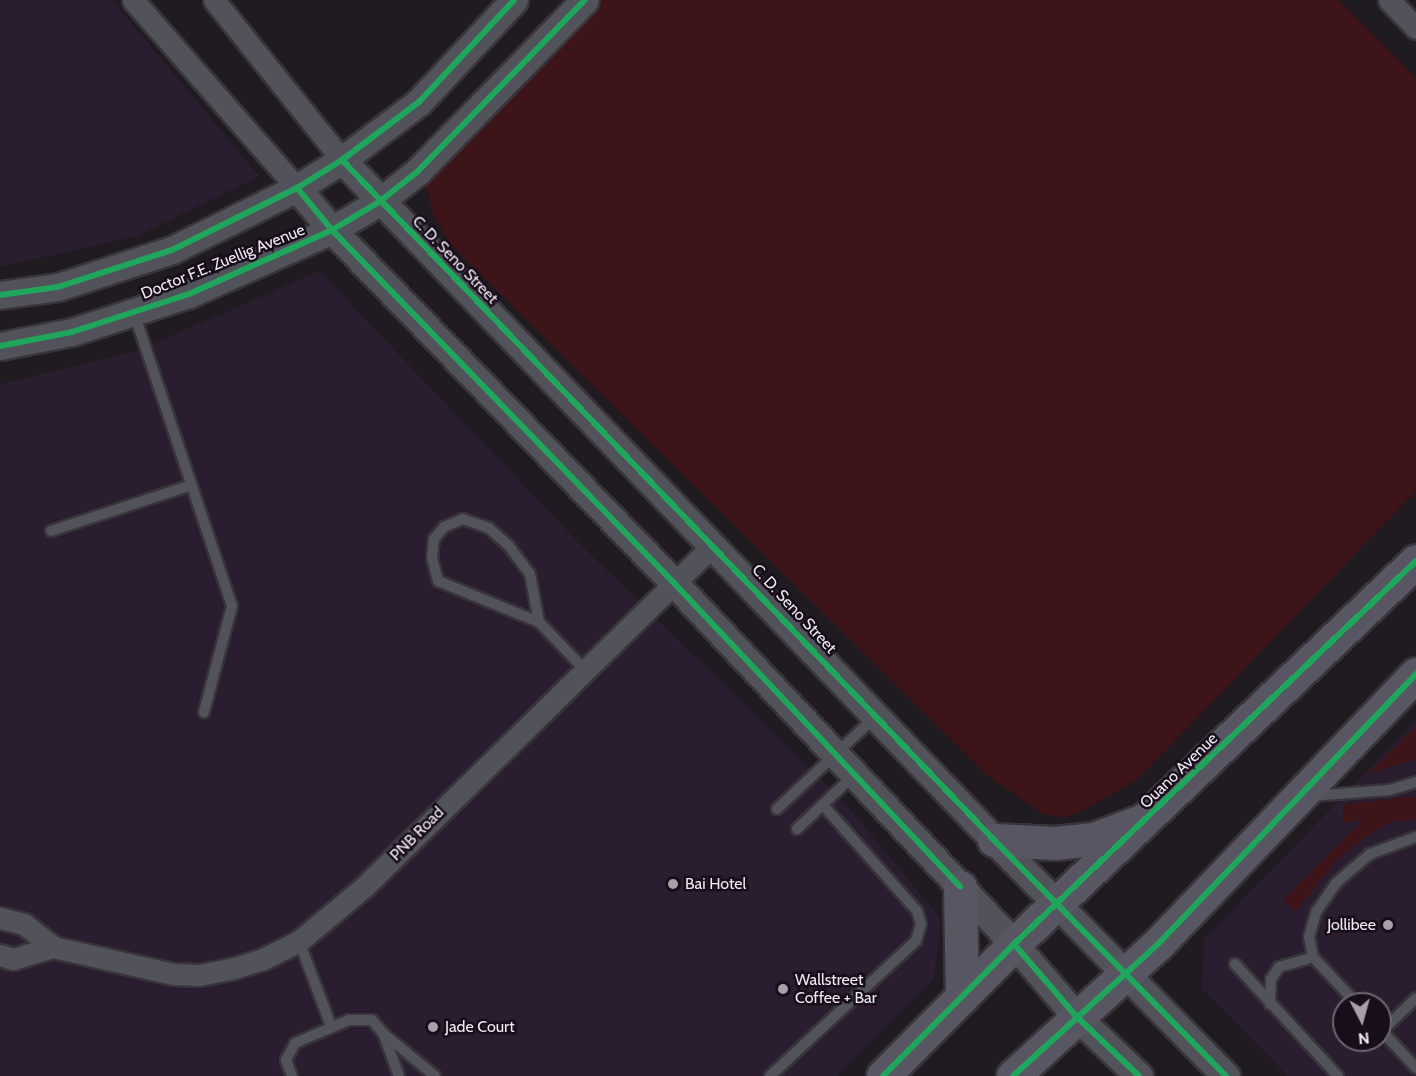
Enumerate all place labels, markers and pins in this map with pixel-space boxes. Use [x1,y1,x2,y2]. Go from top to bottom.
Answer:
place label: Bai Hotel [685,874,746,894]
marker: Bai Hotel [666,877,680,891]
place label: Jollibee [1327,915,1376,935]
marker: Jollibee [1381,918,1395,932]
place label: Wallstreet Coffee + Bar [795,970,877,1008]
marker: Wallstreet Coffee + Bar [776,982,790,996]
place label: Jade Court [445,1017,515,1037]
marker: Jade Court [426,1020,440,1034]

